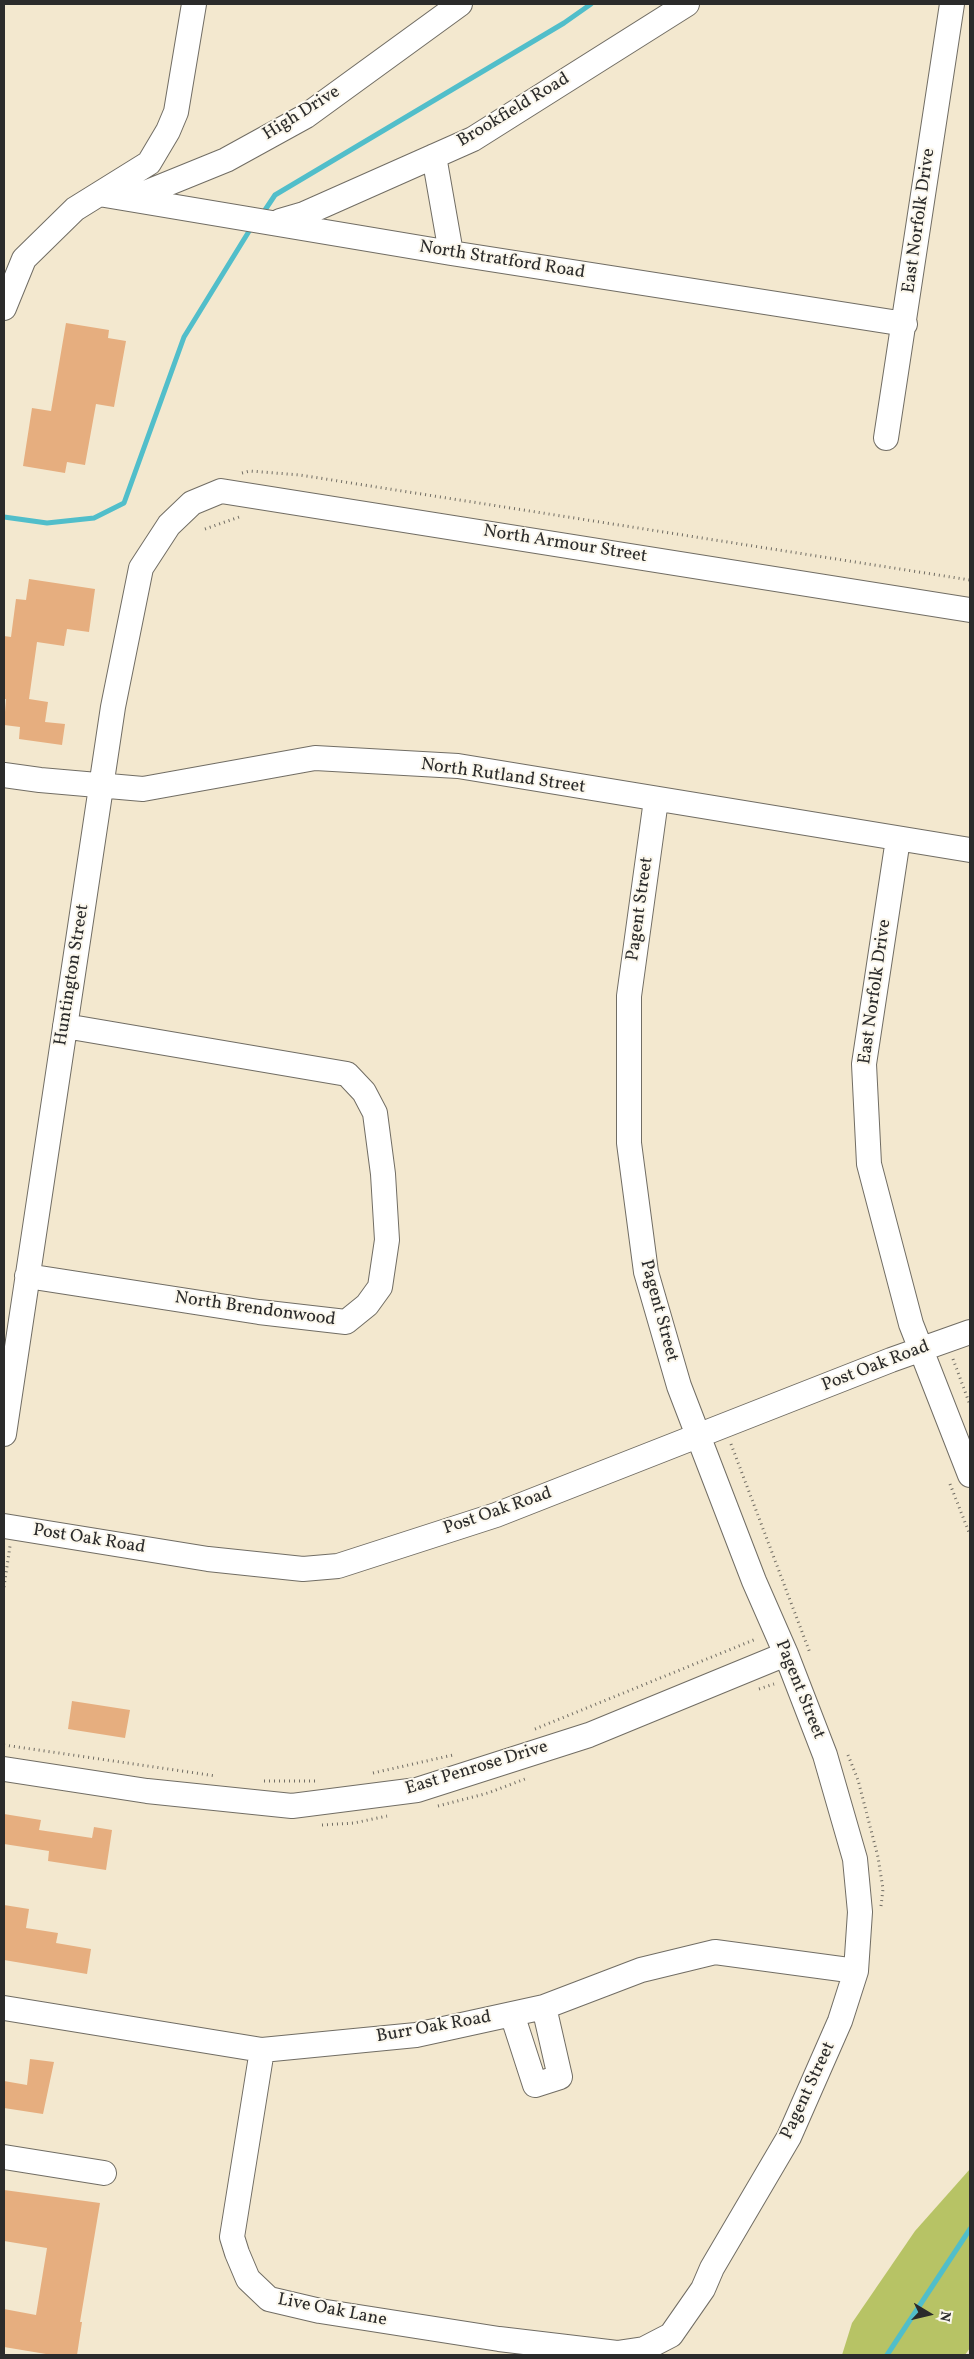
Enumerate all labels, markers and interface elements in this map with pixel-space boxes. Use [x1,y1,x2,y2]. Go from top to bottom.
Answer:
street label: Brookfield Road [454,69,574,153]
street label: High Drive [260,82,344,146]
street label: East Norfolk Drive [899,147,941,295]
street label: North Stratford Road [418,237,586,285]
street label: North Armour Street [482,521,648,569]
street label: North Rutland Street [419,755,587,799]
street label: Pagent Street [623,856,659,962]
street label: Huntington Street [51,903,95,1047]
street label: East Norfolk Drive [855,918,897,1066]
street label: Pagent Street [634,1257,682,1365]
street label: North Brendonwood [173,1288,337,1332]
street label: Post Oak Road [819,1337,933,1397]
street label: Post Oak Road [441,1483,555,1541]
street label: Post Oak Road [31,1520,147,1560]
street label: Pagent Street [769,1637,829,1743]
street label: East Penrose Drive [403,1737,551,1801]
street label: Burr Oak Road [375,2007,493,2049]
street label: Pagent Street [777,2039,841,2143]
north arrow [904,2289,954,2339]
street label: Live Oak Lane [276,2290,388,2332]
text: N [934,2310,954,2323]

